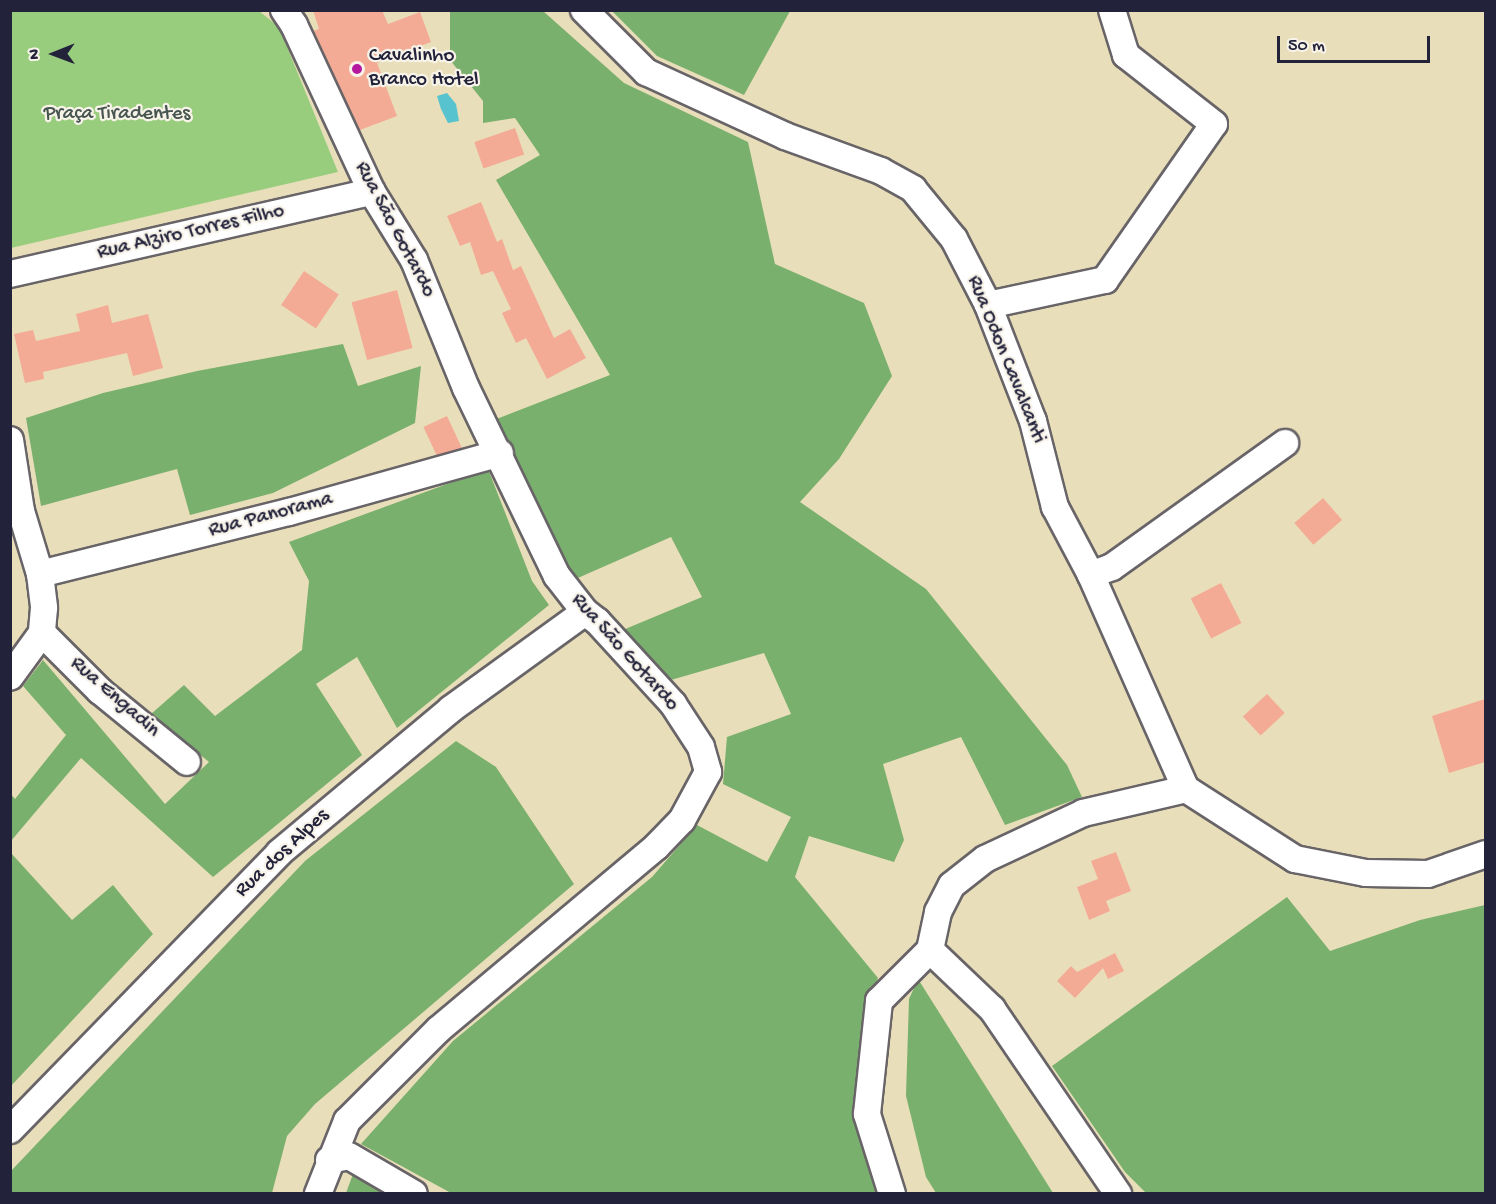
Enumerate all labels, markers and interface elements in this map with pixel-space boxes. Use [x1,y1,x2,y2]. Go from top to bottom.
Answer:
north arrow [24,24,84,84]
scale bar [1280,24,1433,62]
text: 50 m [1288,36,1325,57]
place label: Cavalinho Branco Hotel [369,44,479,94]
text: N [26,49,45,60]
marker: Cavalinho Branco Hotel [350,62,364,76]
park label: Praça Tiradentes [44,102,190,128]
street label: Rua São Gotardo [348,158,440,302]
street label: Rua Alziro Torres Filho [95,199,287,267]
street label: Rua Odon Cavalcanti [960,272,1050,448]
street label: Rua Panorama [206,487,336,545]
street label: Rua São Gotardo [565,589,683,717]
street label: Rua Engadin [64,652,164,744]
street label: Rua dos Alpes [231,804,335,904]

